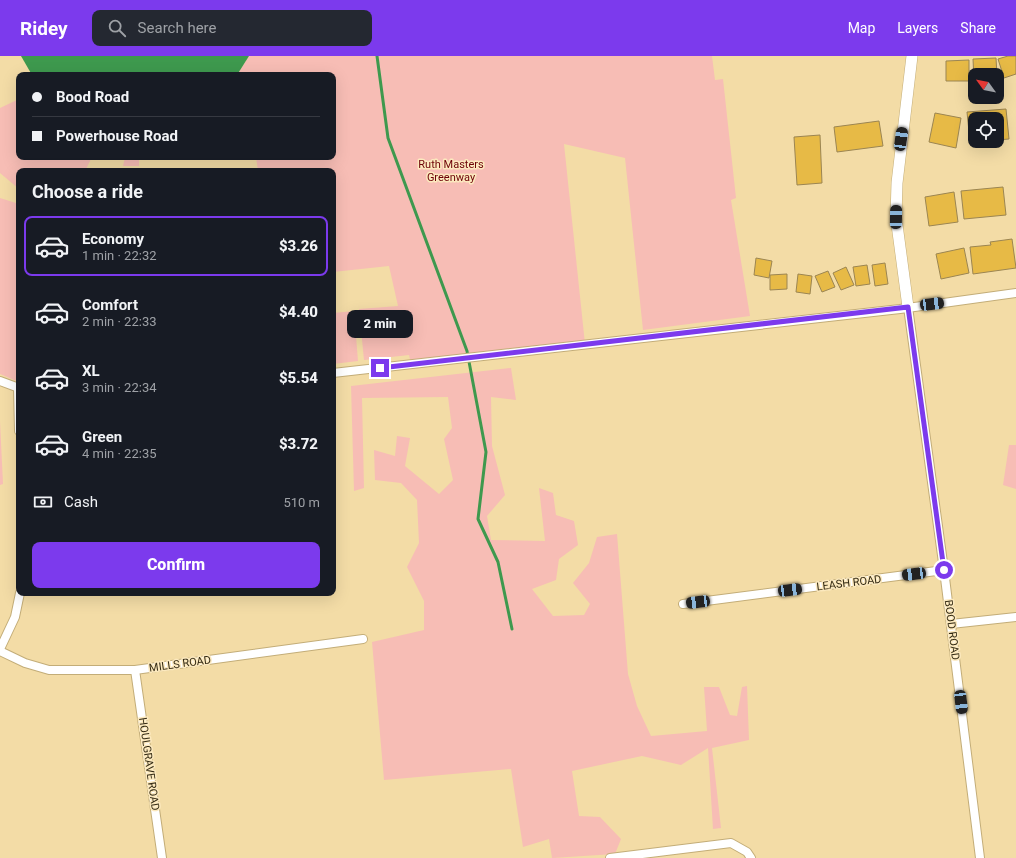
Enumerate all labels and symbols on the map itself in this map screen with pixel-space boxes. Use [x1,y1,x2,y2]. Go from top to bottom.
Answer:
north arrow [968,68,1004,104]
car [893,126,909,152]
park label: Ruth Masters Greenway [418,158,484,184]
car [890,205,902,229]
car [919,297,945,311]
callout: 2 min [347,310,413,338]
route end [371,359,389,377]
route start [935,561,953,579]
car [901,567,927,581]
street label: LEASH ROAD [816,573,882,593]
car [777,583,803,597]
car [685,595,711,609]
street label: BOOD ROAD [942,599,962,661]
street label: MILLS ROAD [148,653,212,675]
car [954,689,968,715]
street label: HOULGRAVE ROAD [136,717,162,811]

